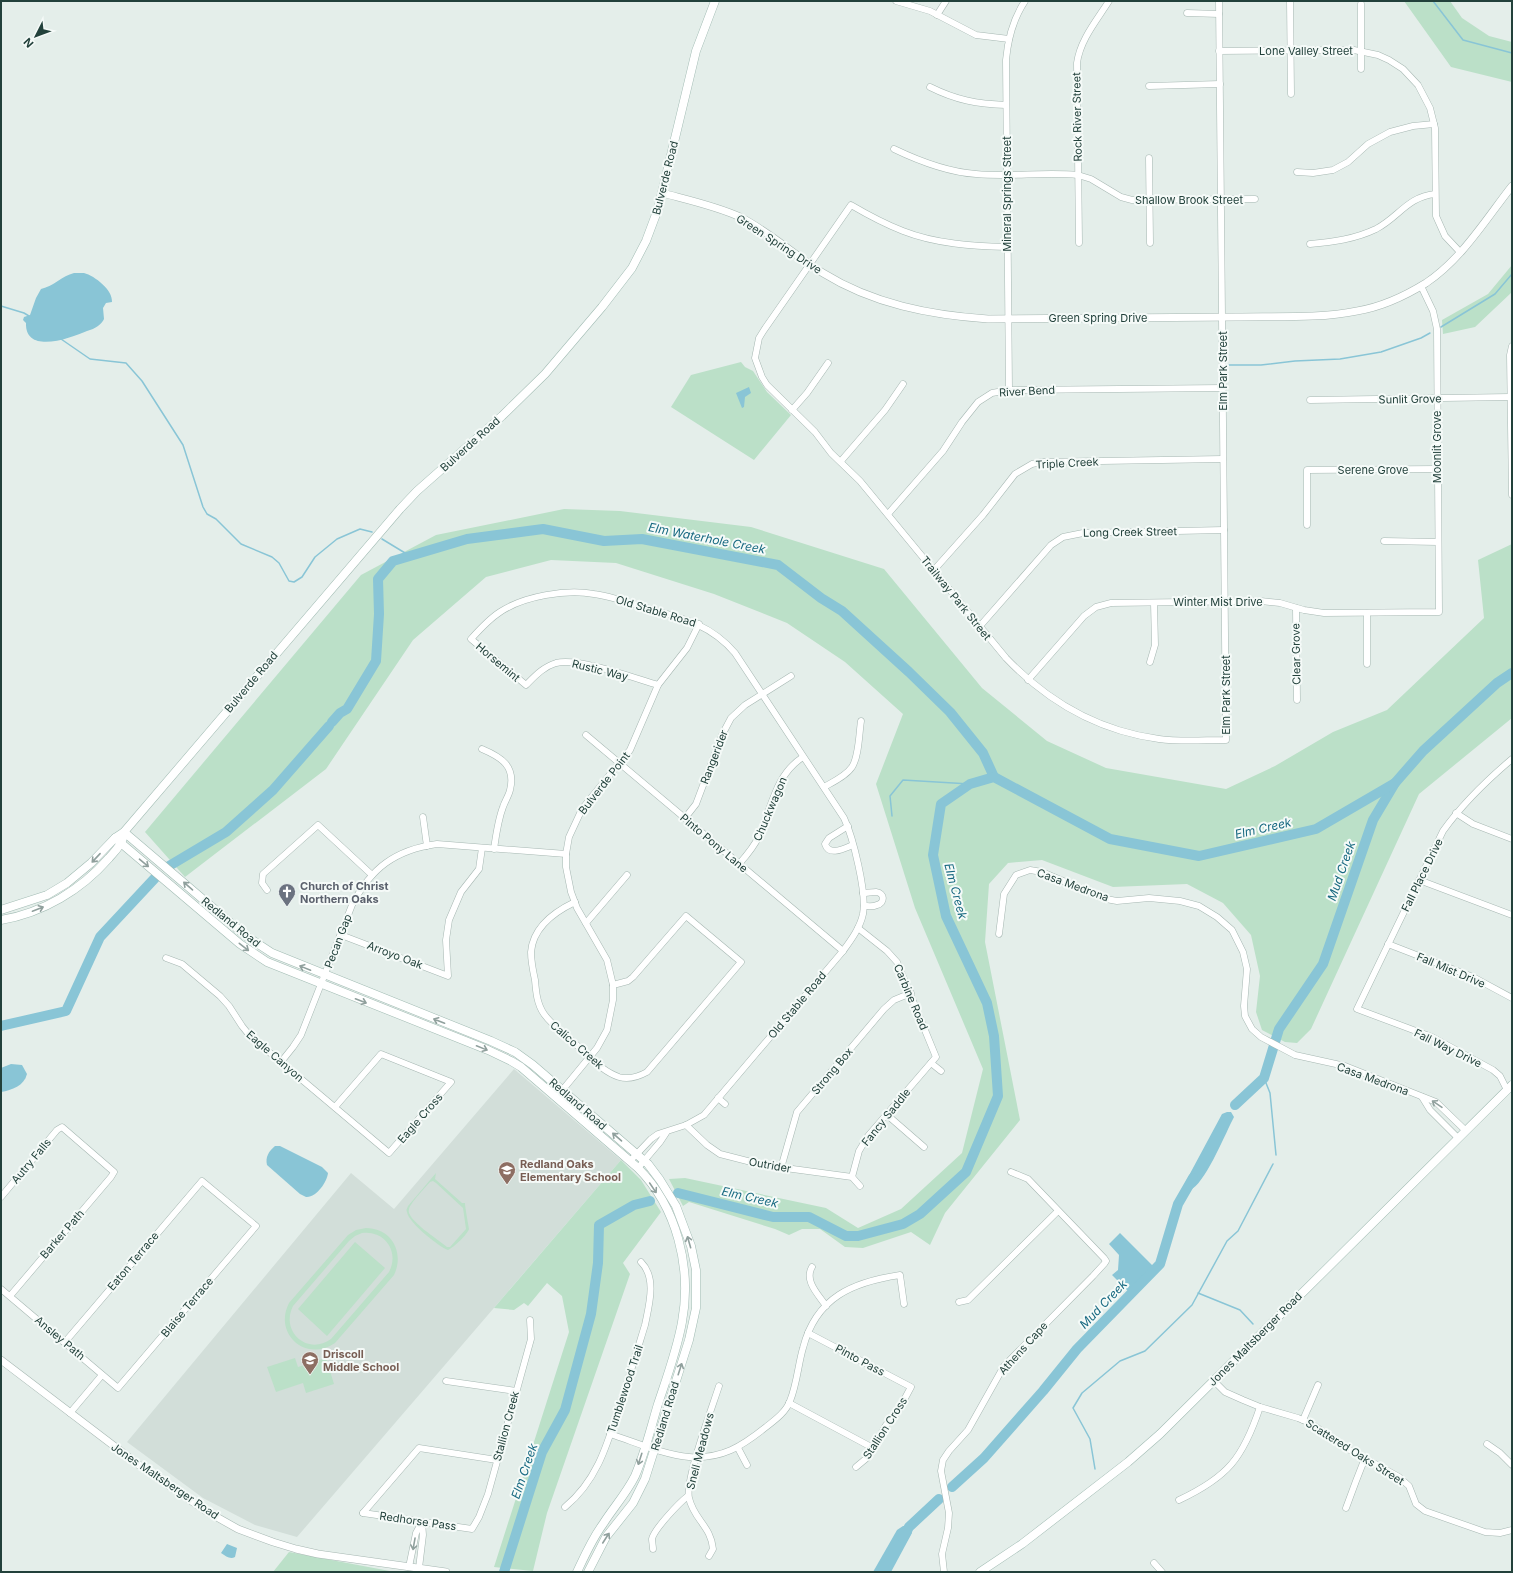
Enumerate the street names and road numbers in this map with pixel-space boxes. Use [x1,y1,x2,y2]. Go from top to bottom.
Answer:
street label: Lone Valley Street [1259,44,1353,58]
street label: Rock River Street [1069,72,1085,162]
street label: Mineral Springs Street [1000,136,1014,252]
street label: Bulverde Road [649,140,681,216]
street label: Shallow Brook Street [1135,193,1243,207]
street label: Green Spring Drive [734,211,824,277]
street label: Green Spring Drive [1049,311,1148,325]
street label: Elm Park Street [1216,331,1230,411]
street label: River Bend [999,383,1055,399]
street label: Sunlit Grove [1378,391,1442,407]
street label: Moonlit Grove [1430,411,1444,483]
street label: Bulverde Road [437,414,503,474]
street label: Triple Creek [1035,454,1099,472]
street label: Serene Grove [1338,463,1408,477]
street label: Long Creek Street [1083,524,1178,540]
street label: Trailway Park Street [918,553,994,643]
street label: Old Stable Road [614,592,698,630]
street label: Winter Mist Drive [1173,595,1263,609]
street label: Clear Grove [1288,623,1304,685]
street label: Horsemint [473,639,523,685]
street label: Bulverde Road [221,649,281,715]
street label: Elm Park Street [1219,655,1233,735]
street label: Rustic Way [570,656,630,684]
street label: Rangerider [697,728,731,786]
street label: Bulverde Point [575,749,633,817]
street label: Chuckwagon [750,775,790,843]
street label: Pinto Pony Lane [677,811,751,875]
street label: Fall Place Drive [1398,836,1446,914]
street label: Casa Medrona [1035,865,1111,905]
street label: Redland Road [199,894,263,950]
street label: Pecan Gap [321,912,355,970]
street label: Arroyo Oak [365,938,425,972]
street label: Fall Mist Drive [1415,949,1487,991]
street label: Carbine Road [891,962,931,1032]
street label: Old Stable Road [765,969,829,1041]
street label: Calico Creek [547,1018,607,1072]
street label: Fall Way Drive [1412,1026,1484,1070]
street label: Eagle Canyon [243,1027,307,1085]
street label: Strong Box [808,1045,856,1097]
street label: Casa Medrona [1335,1059,1411,1099]
street label: Redland Road [546,1075,610,1133]
street label: Fancy Saddle [859,1085,913,1149]
street label: Eagle Cross [394,1090,446,1146]
street label: Autry Falls [8,1135,54,1186]
street label: Outrider [748,1154,792,1176]
street label: Barker Path [37,1207,87,1261]
street label: Eaton Terrace [104,1229,162,1293]
street label: Blaise Terrace [158,1274,216,1340]
street label: Jones Maltsberger Road [1205,1289,1305,1389]
street label: Ansley Path [32,1313,88,1363]
street label: Athens Cape [995,1319,1051,1377]
street label: Pinto Pass [833,1341,887,1379]
street label: Tumblewood Trail [604,1343,646,1435]
street label: Redland Road [648,1380,682,1452]
street label: Stallion Creek [490,1389,522,1463]
street label: Stallion Cross [860,1394,910,1462]
street label: Snell Meadows [683,1411,717,1491]
street label: Scattered Oaks Street [1303,1416,1407,1488]
street label: Jones Maltsberger Road [108,1440,222,1522]
street label: Redhorse Pass [379,1509,458,1533]

